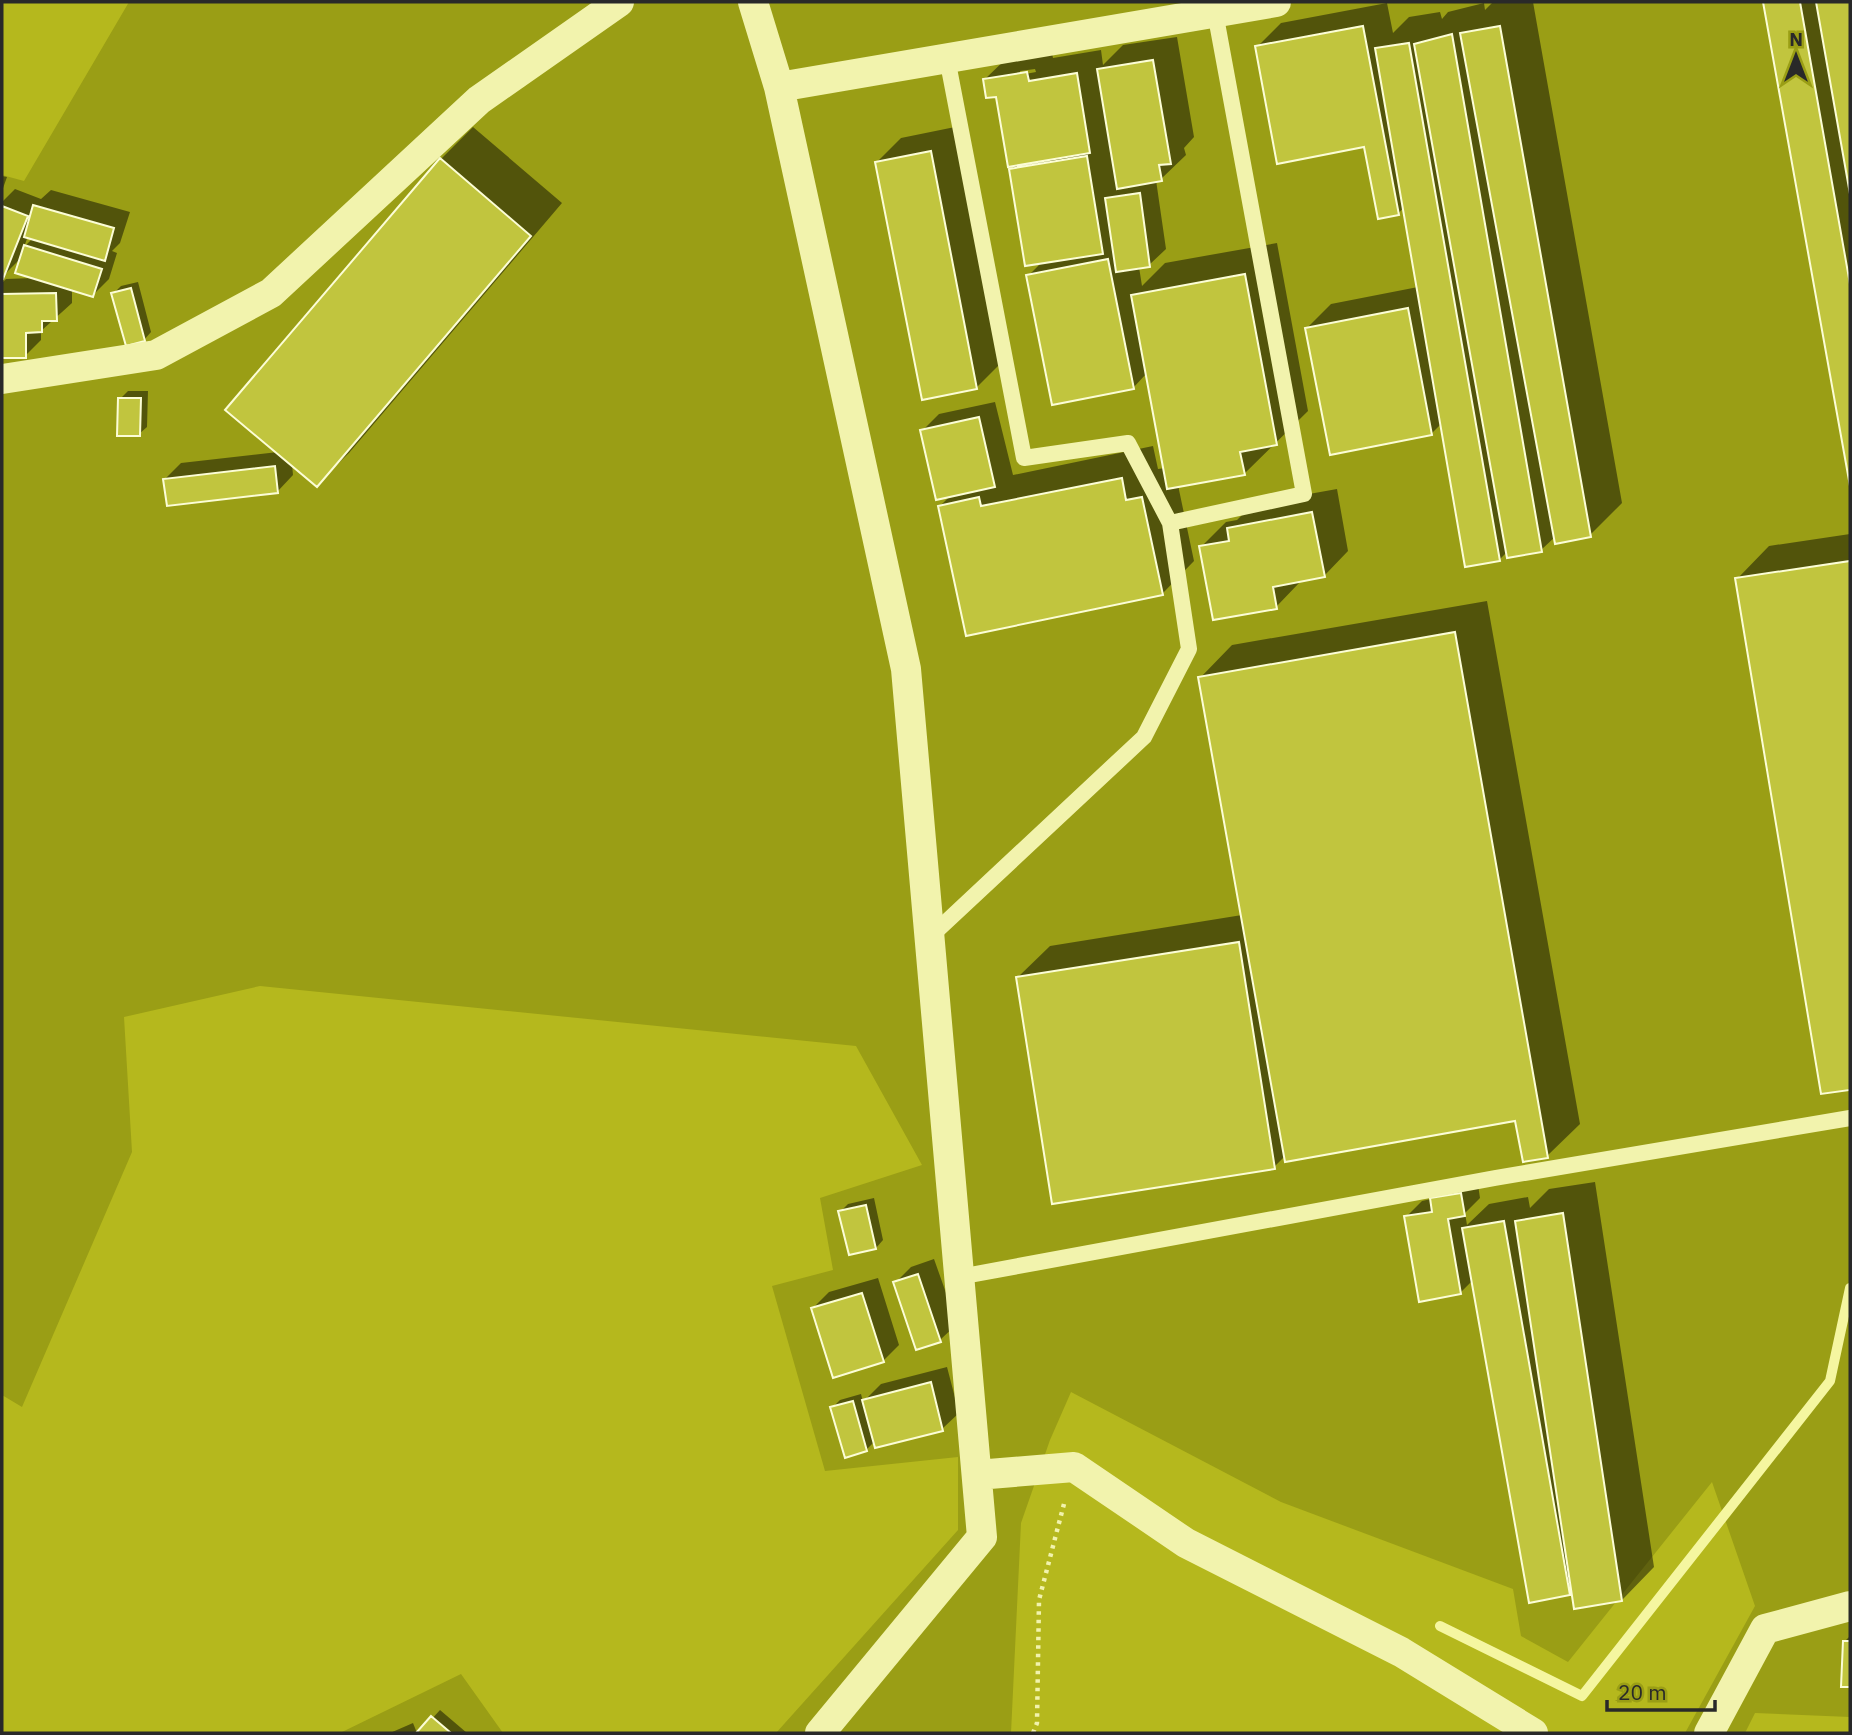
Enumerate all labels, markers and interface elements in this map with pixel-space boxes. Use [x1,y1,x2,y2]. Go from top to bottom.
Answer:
north arrow [1761,21,1831,91]
text: N [1789,27,1803,51]
scale bar [1607,1668,1716,1712]
text: 20 m [1618,1678,1667,1706]

